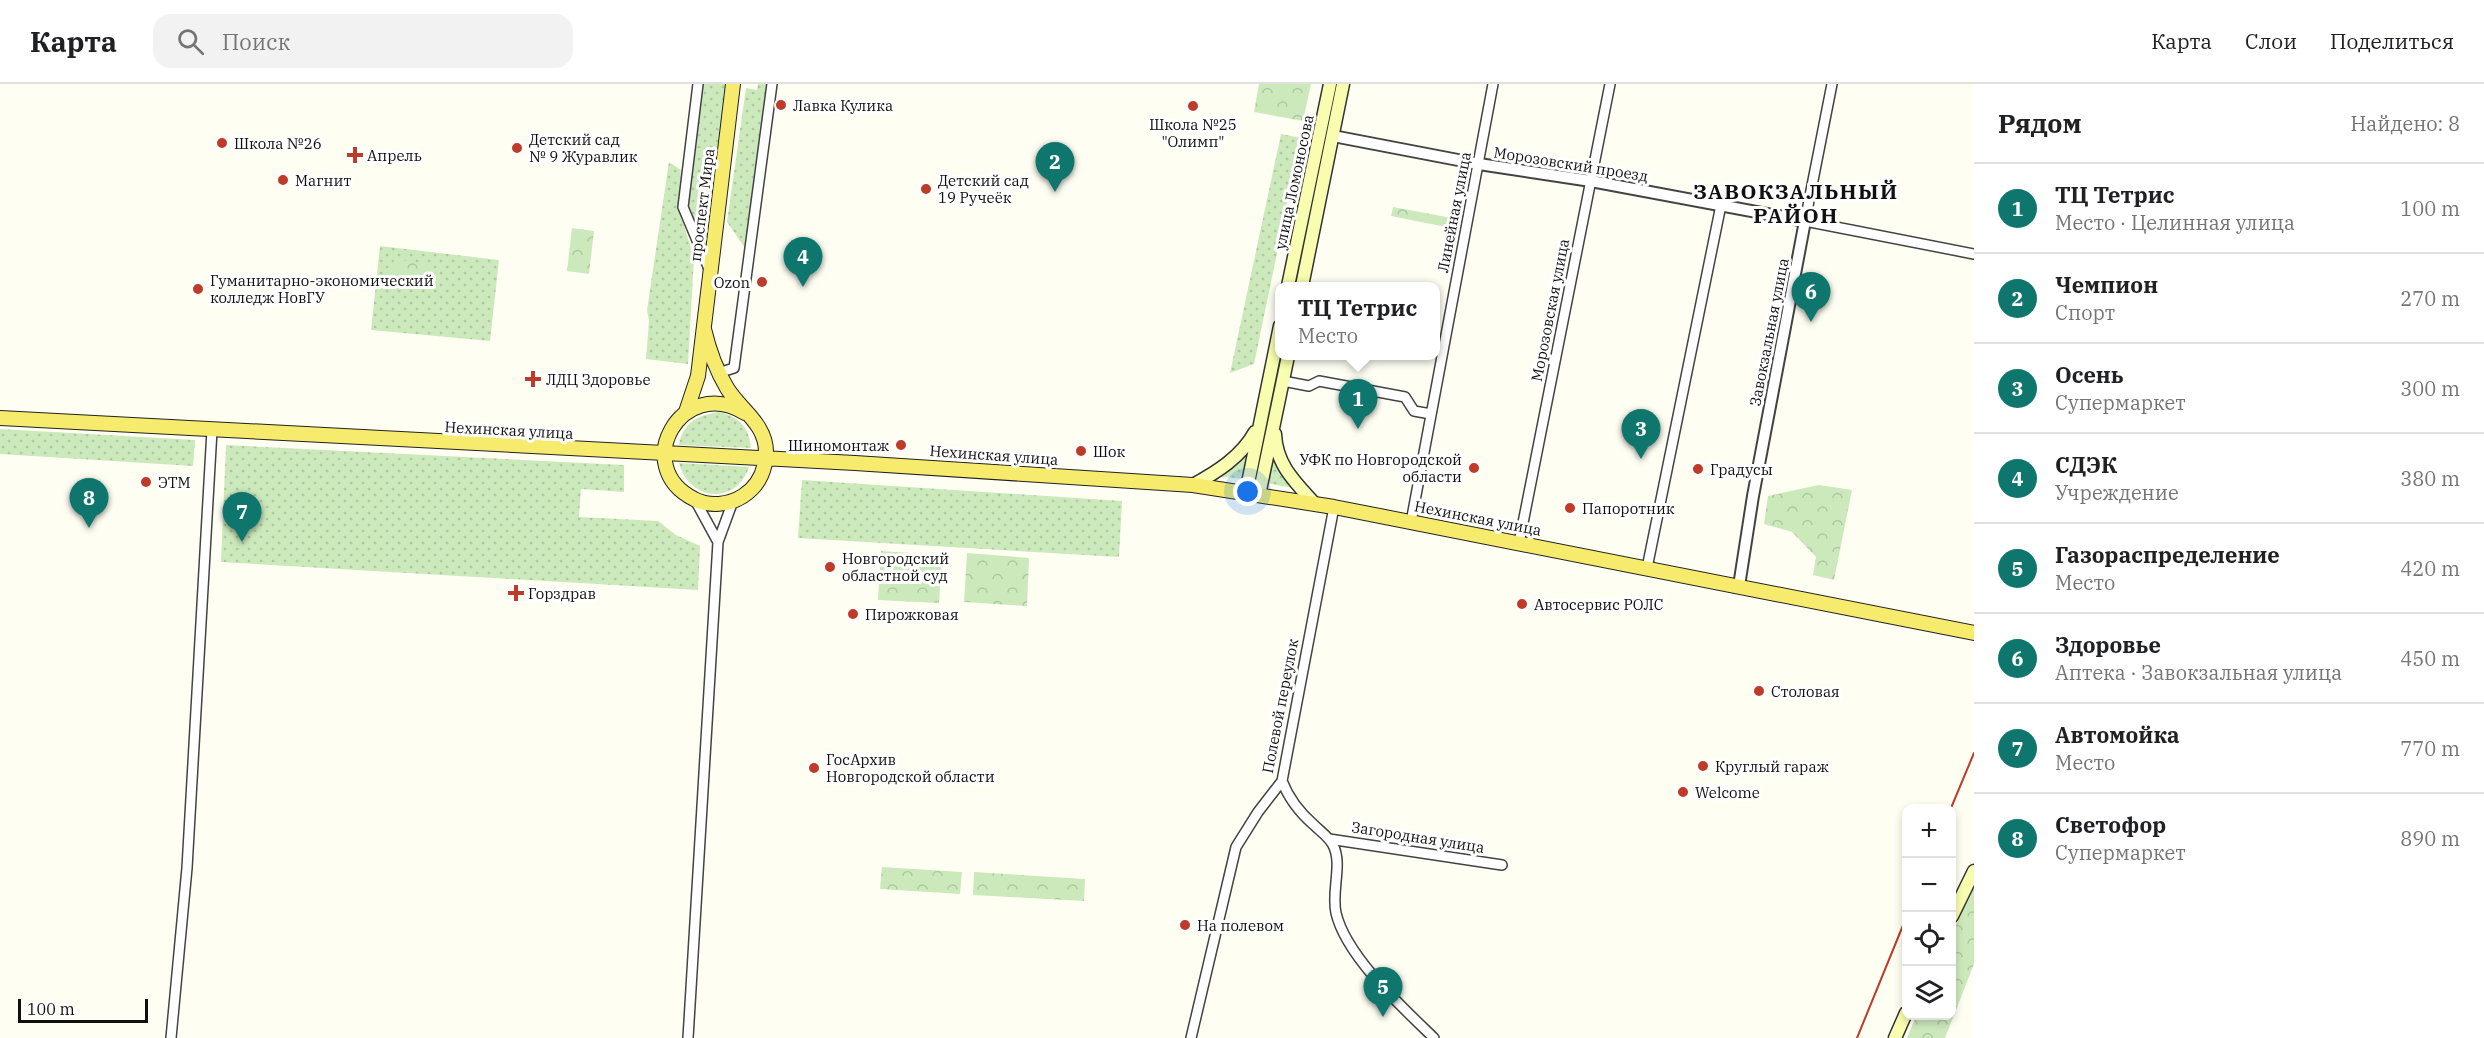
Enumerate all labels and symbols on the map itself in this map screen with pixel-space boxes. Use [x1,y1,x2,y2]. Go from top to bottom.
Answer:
place label: Лавка Кулика [793,96,893,115]
marker: Лавка Кулика [774,98,788,112]
marker: Школа №25 "Олимп" [1186,99,1200,113]
street label: улица Ломоносова [1270,113,1318,251]
place label: Школа №25 "Олимп" [1149,115,1237,151]
place label: Детский сад № 9 Журавлик [529,130,638,166]
place label: Школа №26 [234,134,322,153]
marker: Школа №26 [215,136,229,150]
marker: Детский сад № 9 Журавлик [510,141,524,155]
pin: 2 [1036,142,1074,192]
street label: Морозовский проезд [1492,142,1650,186]
place label: Апрель [367,146,422,165]
street label: проспект Мира [686,147,718,263]
marker: Апрель [348,148,362,162]
street label: Линейная улица [1433,150,1475,274]
place label: Магнит [295,171,351,190]
place label: Детский сад 19 Ручеёк [938,171,1029,207]
marker: Магнит [276,173,290,187]
district label: ЗАВОКЗАЛЬНЫЙ РАЙОН [1693,177,1899,229]
marker: Детский сад 19 Ручеёк [919,182,933,196]
street label: Морозовская улица [1527,237,1573,383]
pin: 4 [784,238,822,287]
street label: Завокзальная улица [1745,256,1793,408]
place label: Гуманитарно-экономический колледж НовГУ [210,271,434,307]
pin: 6 [1792,272,1830,322]
place label: Ozon [714,273,750,292]
marker: Ozon [755,275,769,289]
marker: Гуманитарно-экономический колледж НовГУ [191,282,205,296]
marker: ЛДЦ Здоровье [524,370,542,388]
place label: ЛДЦ Здоровье [546,370,650,389]
pin: 1 [1338,380,1378,429]
pin: 3 [1622,410,1660,459]
street label: Нехинская улица [444,417,574,443]
place label: Шиномонтаж [788,436,889,455]
marker: Шиномонтаж [894,438,908,452]
street label: Нехинская улица [929,441,1059,469]
place label: Шок [1093,442,1126,461]
marker: Шок [1074,444,1088,458]
place label: УФК по Новгородской области [1299,450,1462,486]
place label: Градусы [1710,460,1773,479]
marker: УФК по Новгородской области [1467,461,1481,475]
marker: Градусы [1691,462,1705,476]
place label: ЭТМ [158,473,191,492]
marker: ЭТМ [139,475,153,489]
your location [1233,477,1262,506]
pin: 8 [70,478,109,528]
pin: 7 [222,492,262,542]
street label: Нехинская улица [1413,496,1543,540]
place label: Папоротник [1582,499,1675,518]
marker: Папоротник [1563,501,1577,515]
place label: Новгородский областной суд [842,549,949,585]
marker: Новгородский областной суд [823,560,837,574]
place label: Горздрав [528,584,596,603]
marker: Горздрав [509,586,523,600]
place label: Автосервис РОЛС [1534,595,1663,614]
marker: Автосервис РОЛС [1515,597,1529,611]
place label: Пирожковая [865,605,959,624]
marker: Пирожковая [846,607,860,621]
street label: Полевой переулок [1258,637,1302,775]
place label: Столовая [1771,682,1840,701]
marker: Столовая [1752,684,1766,698]
place label: ГосАрхив Новгородской области [826,750,995,786]
place label: Круглый гараж [1715,757,1829,776]
marker: Круглый гараж [1696,759,1710,773]
marker: ГосАрхив Новгородской области [807,761,821,775]
place label: Welcome [1695,783,1760,802]
marker: Welcome [1676,785,1690,799]
street label: Загородная улица [1350,817,1486,857]
place label: На полевом [1197,916,1284,935]
marker: На полевом [1178,918,1192,932]
pin: 5 [1364,968,1402,1017]
scale bar [18,996,148,1024]

